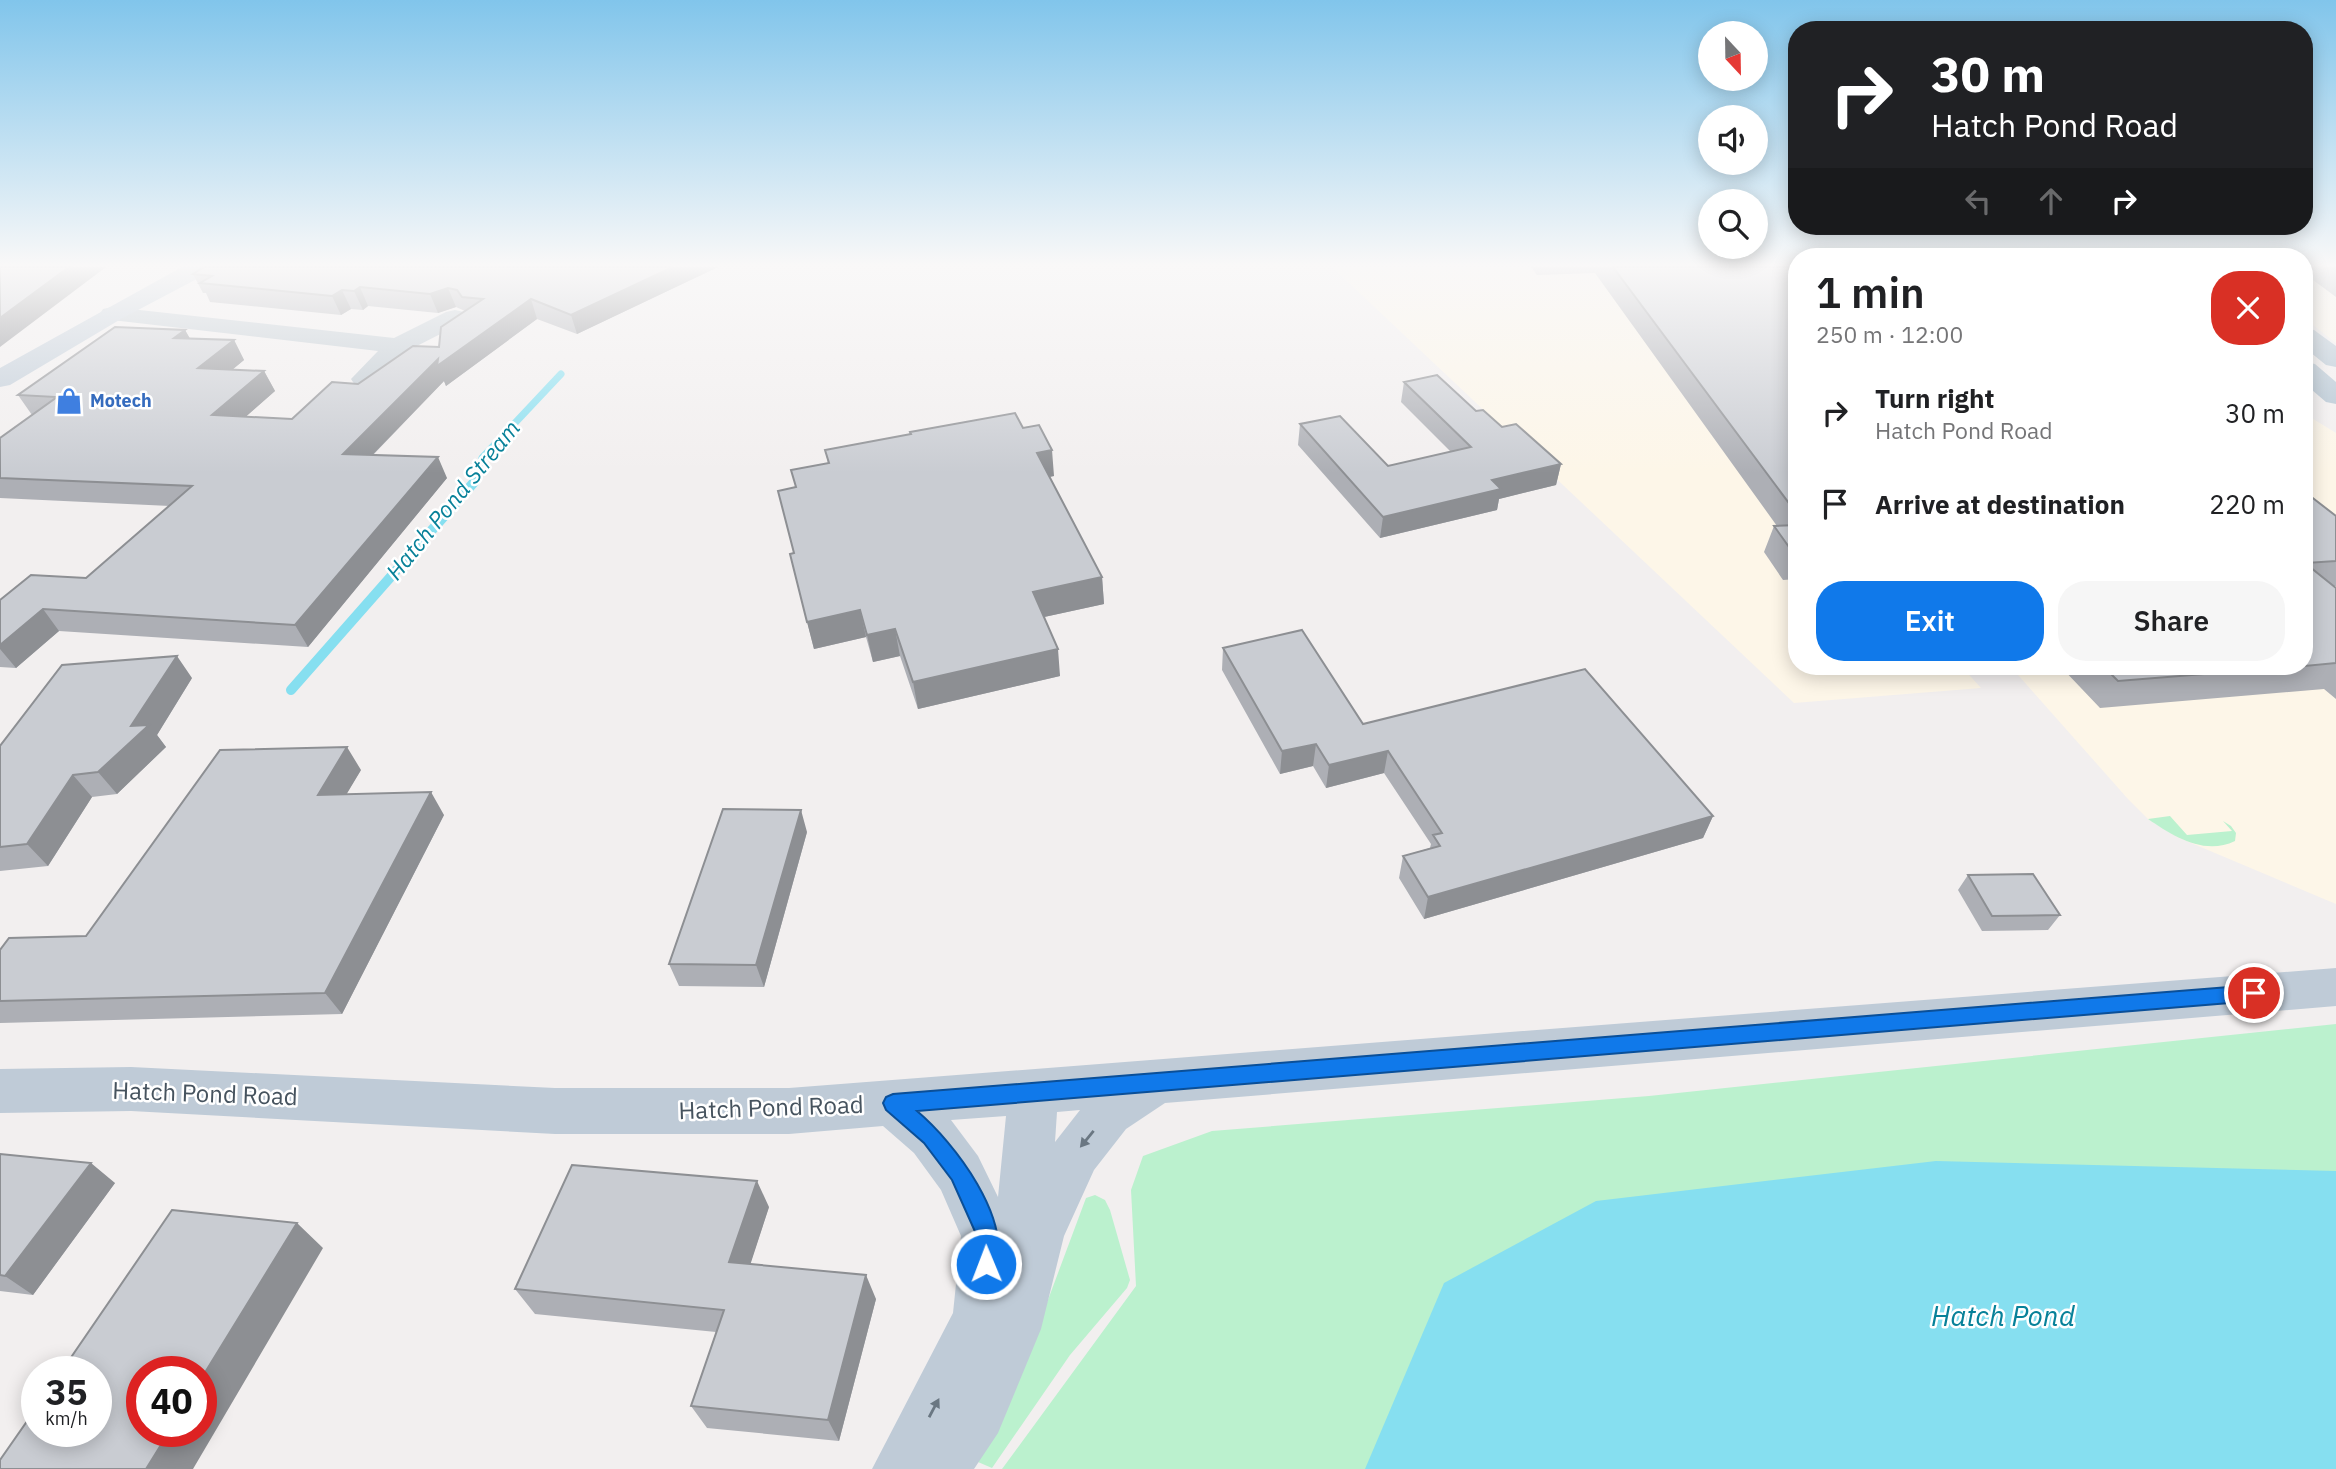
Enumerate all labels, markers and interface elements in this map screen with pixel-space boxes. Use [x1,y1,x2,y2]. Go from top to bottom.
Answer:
north arrow [1698,21,1768,91]
map controls [1698,21,1768,259]
text: 30 m [1931,42,2045,105]
icon: right [1816,49,1907,140]
text: Hatch Pond Road [1931,104,2178,146]
button: sound [1698,105,1768,175]
icon: left [1959,182,1997,220]
icon: ahead [2032,182,2070,220]
icon: right [2105,182,2143,220]
button: search [1698,189,1768,259]
text: 1 min [1816,265,1925,320]
button: close [2211,271,2285,345]
text: 250 m · 12:00 [1816,319,1963,349]
text: Turn right [1875,381,1994,415]
shop icon: Motech [54,386,84,416]
place label: Motech [90,389,152,412]
icon: right [1816,394,1854,432]
text: 30 m [2225,396,2285,430]
water label: Hatch Pond Stream [378,413,526,585]
text: Hatch Pond Road [1875,415,2053,445]
icon: arrive [1816,485,1854,523]
text: Arrive at destination [1875,487,2125,521]
text: 220 m [2209,487,2285,521]
button: Exit [1816,581,2044,661]
button: Share [2058,581,2285,661]
pin [2224,963,2284,1023]
icon: arrive [2235,974,2273,1012]
street label: Hatch Pond Road [112,1074,298,1112]
street label: Hatch Pond Road [678,1088,864,1126]
one-way arrow [1080,1129,1095,1147]
position arrow [949,1227,1023,1301]
water label: Hatch Pond [1931,1297,2076,1334]
speed limit sign: 40 [126,1356,217,1447]
text: 35 [45,1369,88,1415]
one-way arrow [929,1398,940,1418]
text: km/h [45,1407,88,1430]

